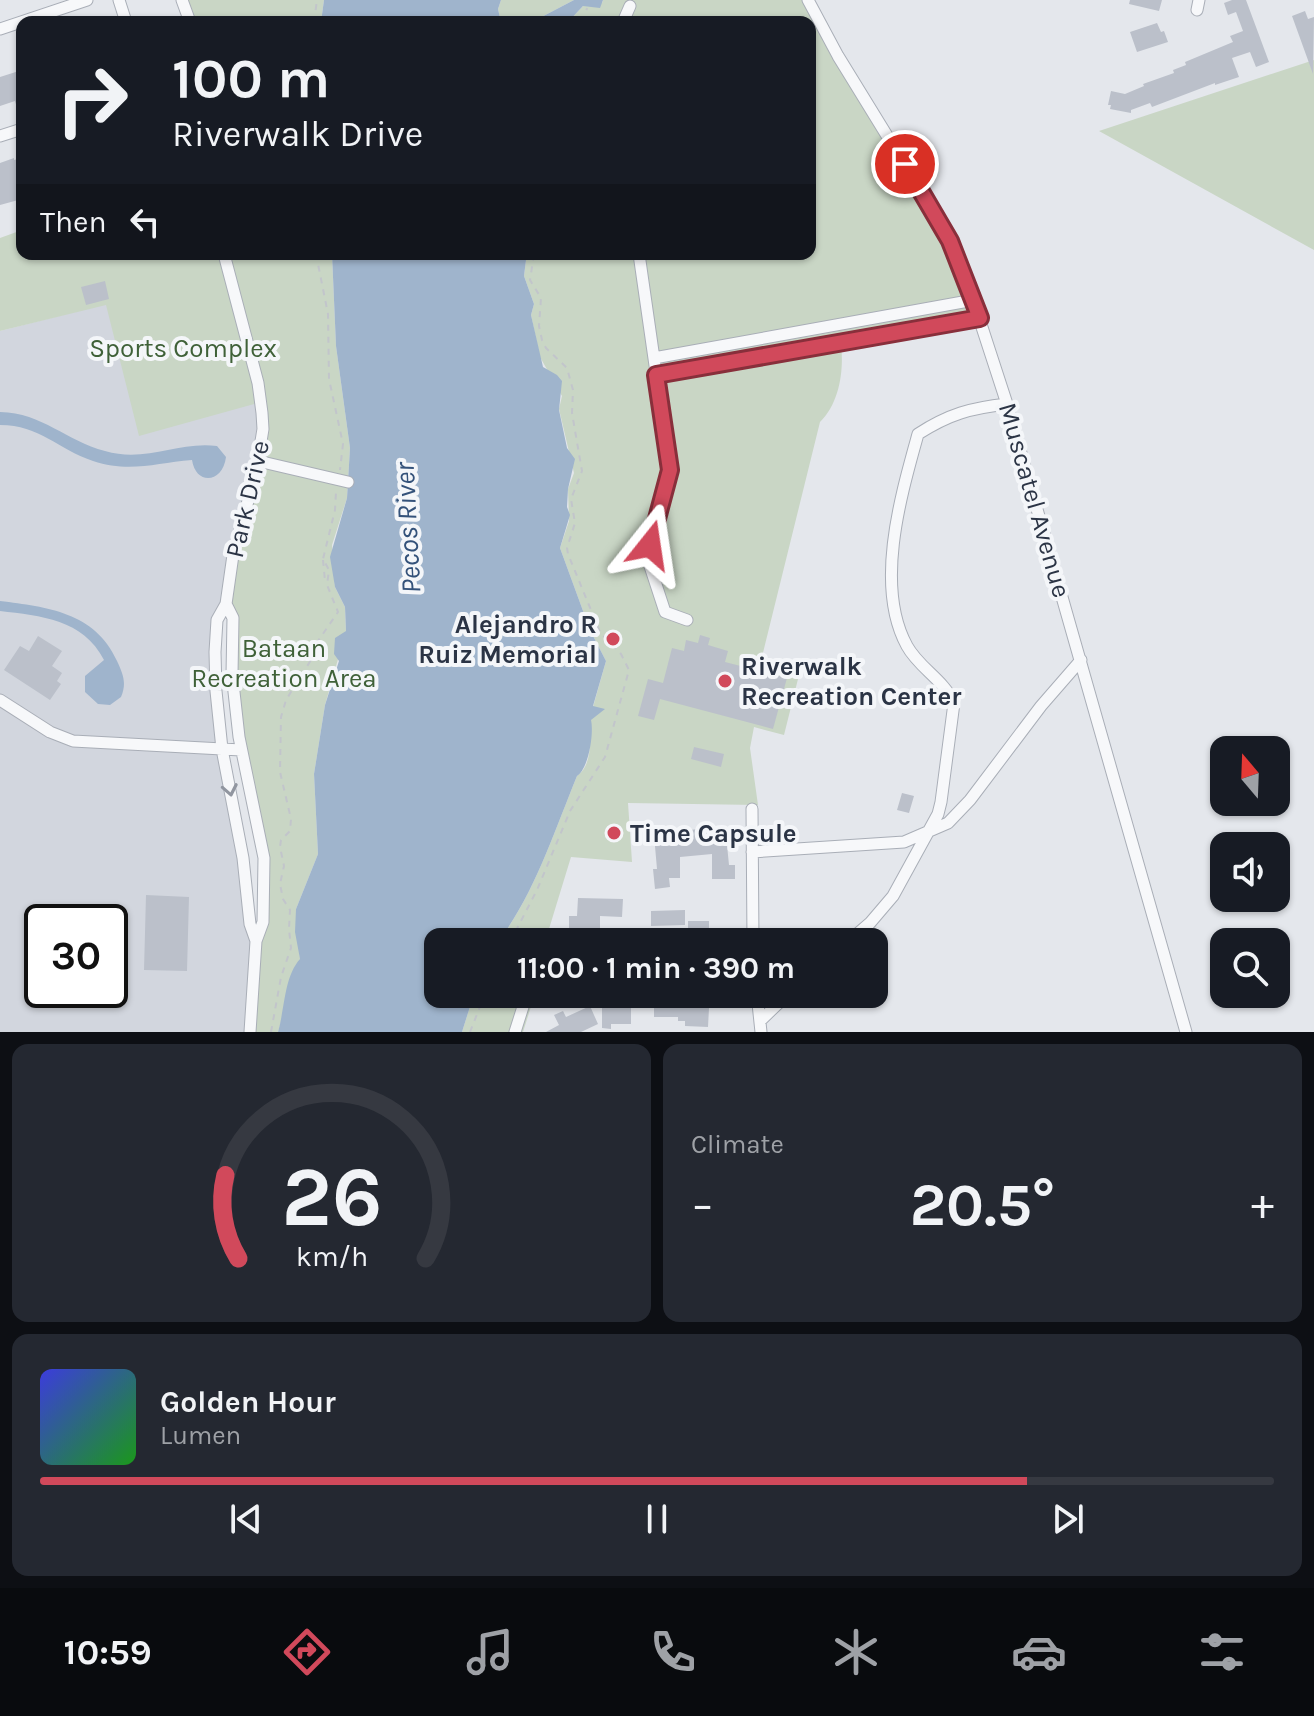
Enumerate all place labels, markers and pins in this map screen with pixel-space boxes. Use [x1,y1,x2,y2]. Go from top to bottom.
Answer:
pin [871,130,939,198]
place label: Alejandro R Ruiz Memorial [418,609,597,670]
marker: Alejandro R Ruiz Memorial [604,630,622,648]
place label: Riverwalk Recreation Center [741,651,962,712]
marker: Riverwalk Recreation Center [716,672,734,690]
place label: Time Capsule [630,818,797,849]
marker: Time Capsule [605,824,623,842]

